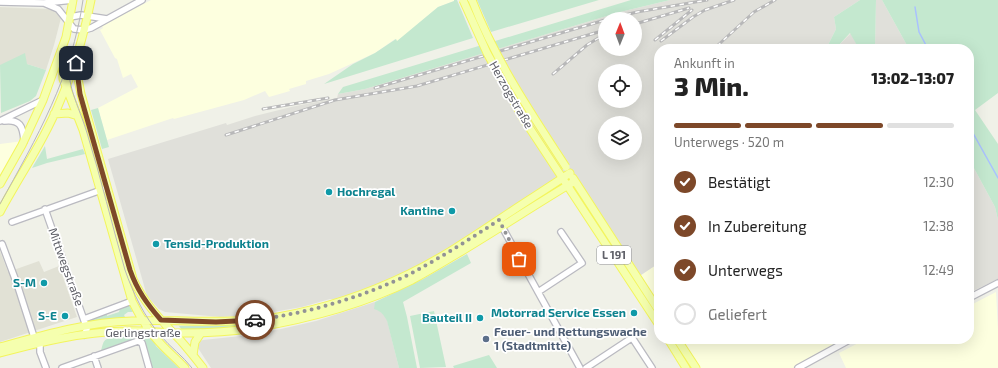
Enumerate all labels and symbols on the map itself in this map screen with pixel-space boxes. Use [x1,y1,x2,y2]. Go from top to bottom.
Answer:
north arrow [598,12,642,56]
pin [59,46,93,80]
street label: Herzogstraße [487,58,537,131]
place label: Hochregal [337,184,395,198]
marker: Hochregal [324,187,334,197]
place label: Kantine [400,203,444,217]
marker: Kantine [447,206,457,216]
street label: Mittwegstraße [46,226,88,308]
place label: Tensid-Produktion [164,236,269,250]
marker: Tensid-Produktion [151,239,161,249]
pin [502,242,536,276]
road number: L 191 [597,246,631,264]
place label: S-M [13,275,36,289]
marker: S-M [39,278,49,288]
courier [235,300,275,340]
place label: Motorrad Service Essen [491,305,626,319]
place label: S-E [38,308,57,322]
marker: Motorrad Service Essen [629,308,639,318]
place label: Bauteil II [422,310,472,324]
marker: S-E [60,311,70,321]
marker: Bauteil II [475,313,485,323]
place label: Feuer- und Rettungswache 1 (Stadtmitte) [494,324,647,352]
street label: Gerlingstraße [105,325,181,339]
marker: Feuer- und Rettungswache 1 (Stadtmitte) [481,334,491,344]

